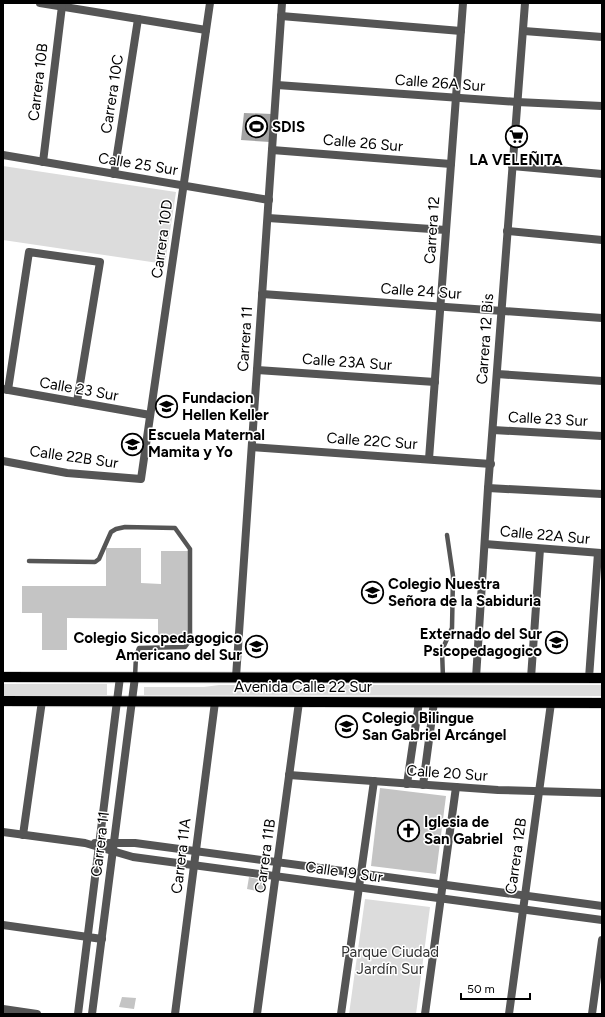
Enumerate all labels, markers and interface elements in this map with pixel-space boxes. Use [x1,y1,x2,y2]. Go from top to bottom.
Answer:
street label: Carrera 10B [24,42,52,122]
street label: Carrera 10C [97,53,127,135]
street label: Calle 26A Sur [394,71,486,95]
sports icon: SDIS [244,114,270,140]
place label: SDIS [272,118,305,136]
supermarket icon: LA VELEÑITA [503,124,529,150]
street label: Calle 26 Sur [322,131,404,155]
street label: Calle 25 Sur [97,149,179,179]
place label: LA VELEÑITA [469,150,563,169]
street label: Carrera 12 [421,196,443,264]
street label: Carrera 10D [148,198,176,280]
street label: Calle 24 Sur [380,279,462,303]
street label: Carrera 12 Bis [473,293,497,385]
street label: Carrera 11 [234,306,256,372]
street label: Calle 23A Sur [301,350,393,374]
street label: Calle 23 Sur [38,373,120,405]
place label: Fundacion Hellen Keller [182,389,269,424]
school or university icon: Fundacion Hellen Keller [154,394,180,420]
street label: Calle 23 Sur [508,408,588,430]
place label: Escuela Maternal Mamita y Yo [148,426,265,461]
street label: Calle 22C Sur [326,429,418,453]
school or university icon: Escuela Maternal Mamita y Yo [119,431,145,457]
street label: Calle 22B Sur [29,442,119,472]
street label: Calle 22A Sur [499,522,591,548]
place label: Colegio Nuestra Señora de la Sabiduria [388,575,541,610]
school or university icon: Colegio Nuestra Señora de la Sabiduria [360,580,386,606]
place label: Externado del Sur Psicopedagogico [420,625,542,660]
place label: Colegio Sicopedagogico Americano del Sur [73,629,242,664]
school or university icon: Externado del Sur Psicopedagogico [544,630,570,656]
school or university icon: Colegio Sicopedagogico Americano del Sur [244,634,270,660]
street label: Avenida Calle 22 Sur [234,678,372,696]
place label: Colegio Bilingue San Gabriel Arcángel [362,709,507,744]
school or university icon: Colegio Bilingue San Gabriel Arcángel [333,714,359,740]
street label: Calle 20 Sur [406,761,488,785]
street label: Carrera 11 [87,810,113,878]
place label: Iglesia de San Gabriel [424,813,503,848]
street label: Carrera 11A [167,817,195,895]
street label: Carrera 12B [502,817,530,895]
street label: Carrera 11B [251,818,279,894]
church icon: Iglesia de San Gabriel [395,818,421,844]
street label: Calle 19 Sur [304,858,384,886]
park label: Parque Ciudad Jardín Sur [341,943,439,978]
scale bar [461,975,530,1001]
text: 50 m [467,982,495,996]

